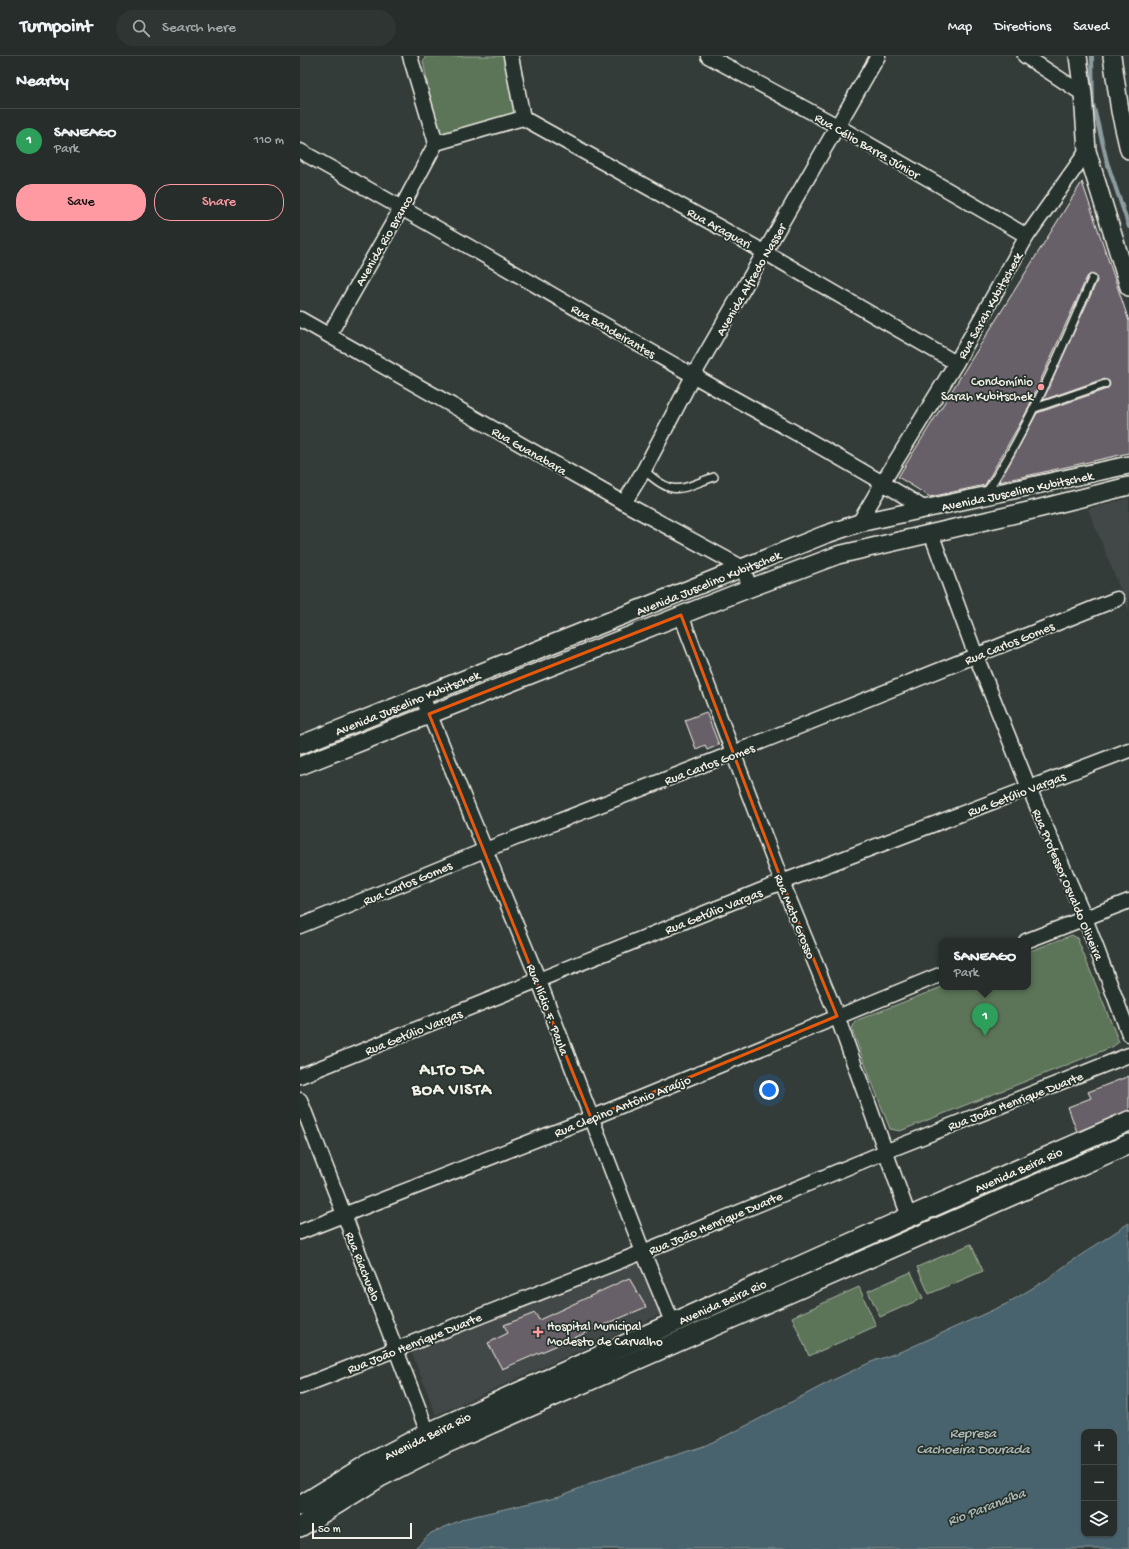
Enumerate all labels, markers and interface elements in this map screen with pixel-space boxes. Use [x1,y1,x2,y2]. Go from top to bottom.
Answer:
search box [116,10,396,46]
text: Turnpoint [20,16,92,39]
icon: search [130,17,152,39]
text: Search here [162,19,236,37]
text: Map [948,19,972,36]
text: Directions [994,19,1051,36]
text: Saved [1073,19,1109,36]
text: Nearby [16,72,69,92]
street label: Rua Célio Barra Júnior [811,111,923,184]
text: SANEAGO [54,124,116,142]
text: 1 [26,133,32,148]
text: 110 m [254,133,284,148]
text: Park [54,142,79,157]
button: Save [16,184,146,221]
button: Share [154,184,284,221]
street label: Avenida Rio Branco [353,193,417,289]
street label: Rua Araguari [684,205,754,253]
street label: Avenida Alfredo Nasser [714,220,791,339]
street label: Rua Sarah Kubitscheck [956,249,1027,362]
street label: Rua Bandeirantes [568,302,659,363]
place label: Condomínio Sarah Kubitschek [941,375,1034,405]
marker: Condomínio Sarah Kubitschek [1036,382,1046,392]
street label: Rua Guanabara [489,425,570,480]
street label: Avenida Juscelino Kubitschek [940,469,1096,516]
street label: Avenida Juscelino Kubitschek [634,548,785,620]
street label: Rua Carlos Gomes [963,619,1058,669]
street label: Avenida Juscelino Kubitschek [333,668,484,740]
street label: Rua Carlos Gomes [663,741,758,789]
street label: Rua Getúlio Vargas [966,769,1069,821]
street label: Rua Professor Osvaldo Oliveira [1028,807,1106,964]
street label: Rua Carlos Gomes [361,858,456,910]
street label: Rua Mato Grosso [770,872,818,962]
street label: Rua Getúlio Vargas [663,886,766,939]
popup [939,938,1031,990]
text: SANEAGO [954,948,1016,966]
street label: Rua Ilídio F. Paula [522,962,571,1058]
text: Park [954,966,979,981]
pin: 1 [972,1003,998,1036]
street label: Rua Getúlio Vargas [363,1007,466,1060]
district label: ALTO DA BOA VISTA [411,1061,493,1101]
street label: Rua João Henrique Duarte [946,1069,1086,1135]
street label: Rua Clepino Antônio Araújo [552,1073,694,1142]
your location [759,1080,779,1100]
street label: Avenida Beira Rio [973,1145,1065,1197]
street label: Rua João Henrique Duarte [647,1189,785,1259]
street label: Rua Riachuelo [341,1230,383,1304]
street label: Avenida Beira Rio [677,1277,769,1329]
street label: Rua João Henrique Duarte [346,1310,485,1378]
place label: Hospital Municipal Modesto de Carvalho [547,1320,663,1350]
marker: Hospital Municipal Modesto de Carvalho [532,1326,544,1338]
street label: Avenida Beira Rio [382,1410,474,1465]
water label: Represa Cachoeira Dourada [917,1426,1031,1459]
map controls [1081,1429,1117,1537]
button: + [1081,1429,1117,1465]
button: − [1081,1465,1117,1501]
water label: Rio Paranaíba [946,1485,1029,1531]
button: layers [1081,1501,1117,1537]
scale bar [312,1521,412,1540]
text: 50 m [318,1524,340,1536]

